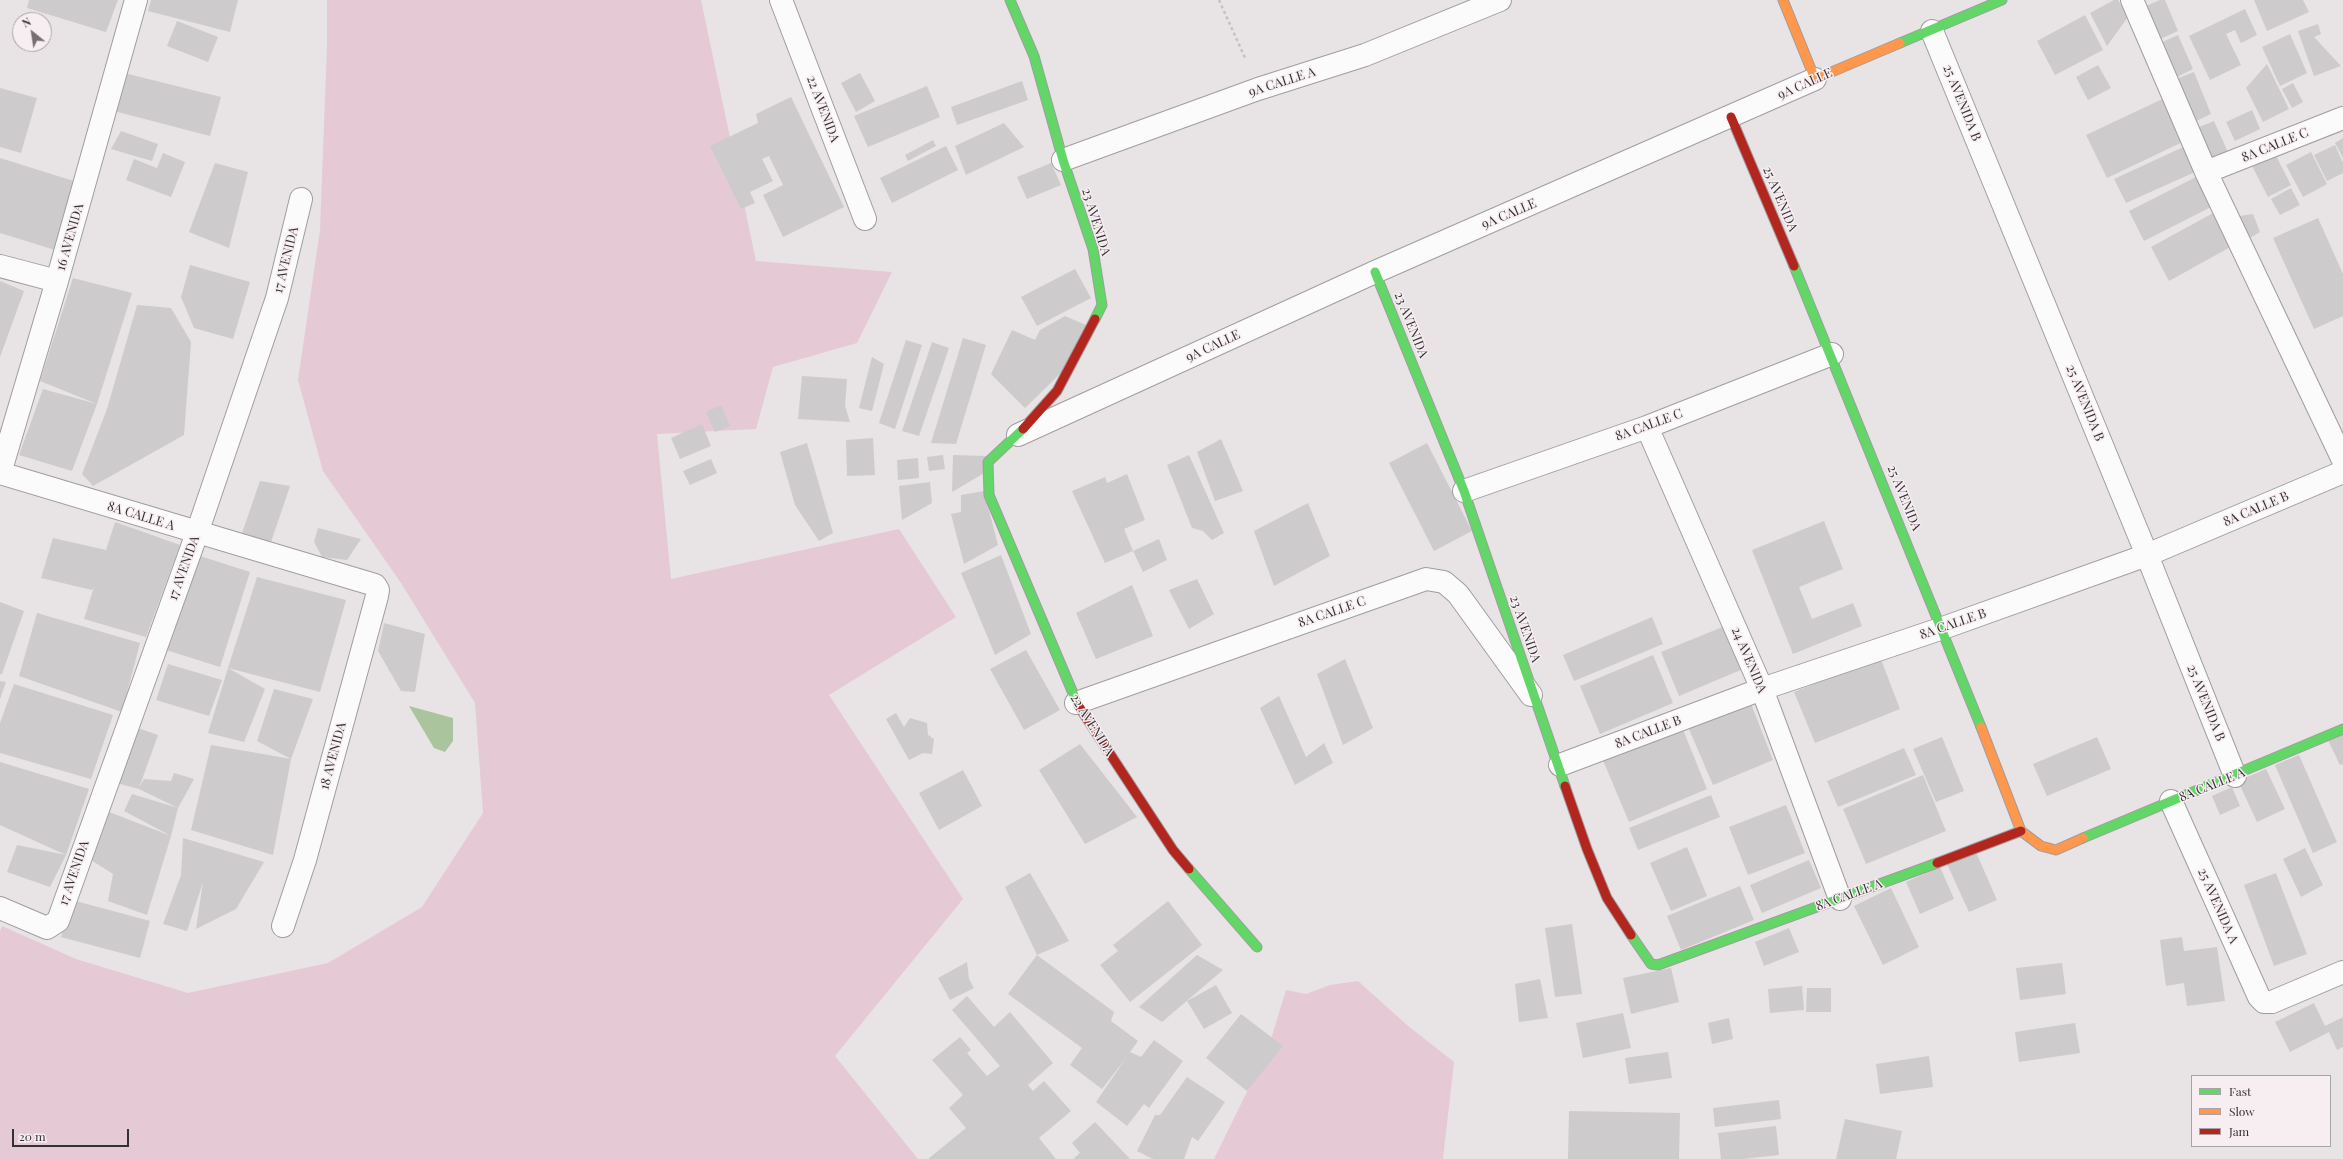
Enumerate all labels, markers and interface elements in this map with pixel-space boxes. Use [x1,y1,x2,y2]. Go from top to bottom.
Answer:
north arrow [12,12,52,52]
text: N [19,14,33,31]
street label: 25 AVENIDA B [1940,63,1984,143]
street label: 9A CALLE A [1247,64,1317,100]
street label: 9A CALLE [1775,65,1835,103]
street label: 22 AVENIDA [803,73,843,145]
street label: 8A CALLE C [2239,125,2311,165]
street label: 25 AVENIDA [1759,164,1801,234]
street label: 23 AVENIDA [1078,186,1114,258]
street label: 9A CALLE [1479,195,1539,233]
street label: 16 AVENIDA [53,202,87,272]
street label: 17 AVENIDA [270,225,302,295]
street label: 23 AVENIDA [1391,290,1431,360]
street label: 9A CALLE [1183,327,1243,365]
street label: 25 AVENIDA B [2063,363,2107,443]
street label: 8A CALLE C [1613,406,1685,444]
street label: 25 AVENIDA [1884,463,1924,533]
street label: 8A CALLE B [2221,488,2291,530]
street label: 8A CALLE A [105,498,177,534]
street label: 17 AVENIDA [165,533,203,603]
street label: 8A CALLE C [1296,593,1368,631]
street label: 23 AVENIDA [1506,593,1544,665]
street label: 8A CALLE B [1918,605,1988,643]
street label: 24 AVENIDA [1728,625,1770,695]
street label: 25 AVENIDA B [2184,663,2228,743]
street label: 22 AVENIDA [1067,691,1117,759]
street label: 8A CALLE B [1613,712,1683,752]
street label: 18 AVENIDA [316,720,350,792]
street label: 8A CALLE A [2177,765,2247,805]
street label: 17 AVENIDA [56,838,92,908]
street label: 25 AVENIDA A [2194,866,2242,946]
street label: 8A CALLE A [1814,876,1884,914]
legend [2191,1075,2331,1147]
text: Fast [2229,1083,2251,1099]
text: Slow [2229,1103,2255,1119]
scale bar [14,1121,131,1147]
text: Jam [2229,1123,2249,1139]
text: 20 m [19,1128,46,1144]

